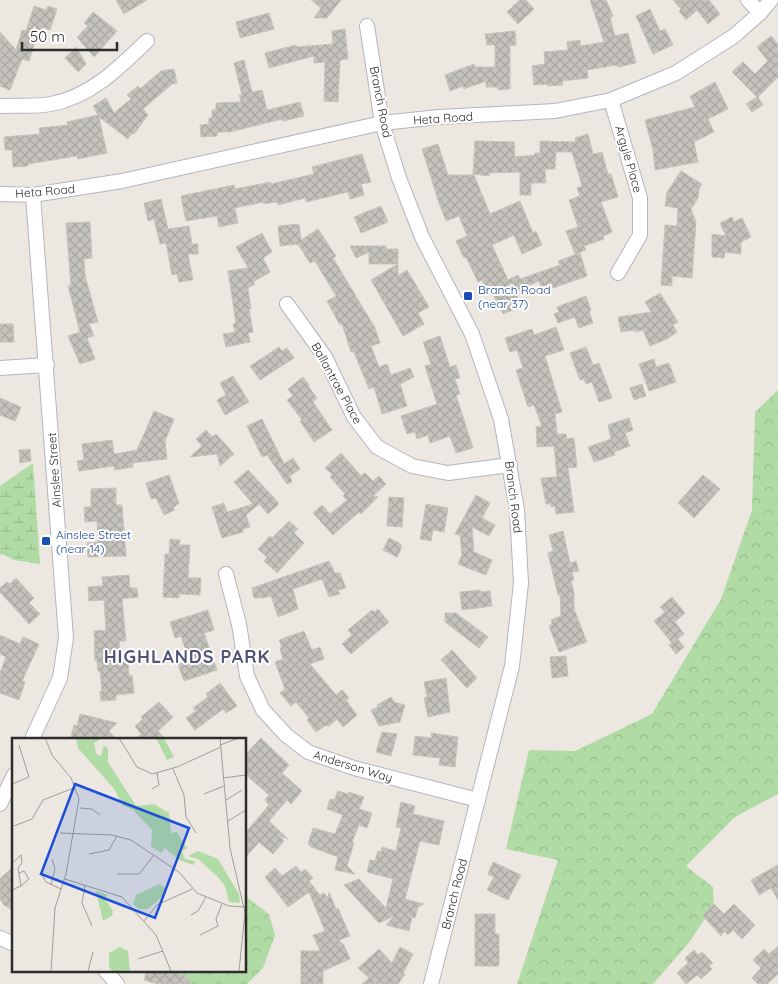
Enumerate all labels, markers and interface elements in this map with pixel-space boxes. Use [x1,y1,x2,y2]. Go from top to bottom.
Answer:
scale bar [22,20,118,52]
text: 50 m [30,27,65,46]
street label: Branch Road [367,65,395,139]
street label: Heta Road [413,108,473,128]
street label: Argyle Place [612,124,646,195]
street label: Heta Road [15,181,75,201]
place label: Branch Road (near 37) [478,282,551,311]
marker: Branch Road (near 37) [462,290,474,302]
street label: Ballantrae Place [308,340,366,427]
street label: Ainslee Street [44,432,64,508]
street label: Branch Road [502,460,526,534]
place label: Ainslee Street (near 14) [56,527,131,556]
marker: Ainslee Street (near 14) [40,535,52,547]
district label: HIGHLANDS PARK [104,645,270,668]
inset map [12,738,246,972]
street label: Anderson Way [312,747,394,785]
street label: Branch Road [438,857,470,931]

